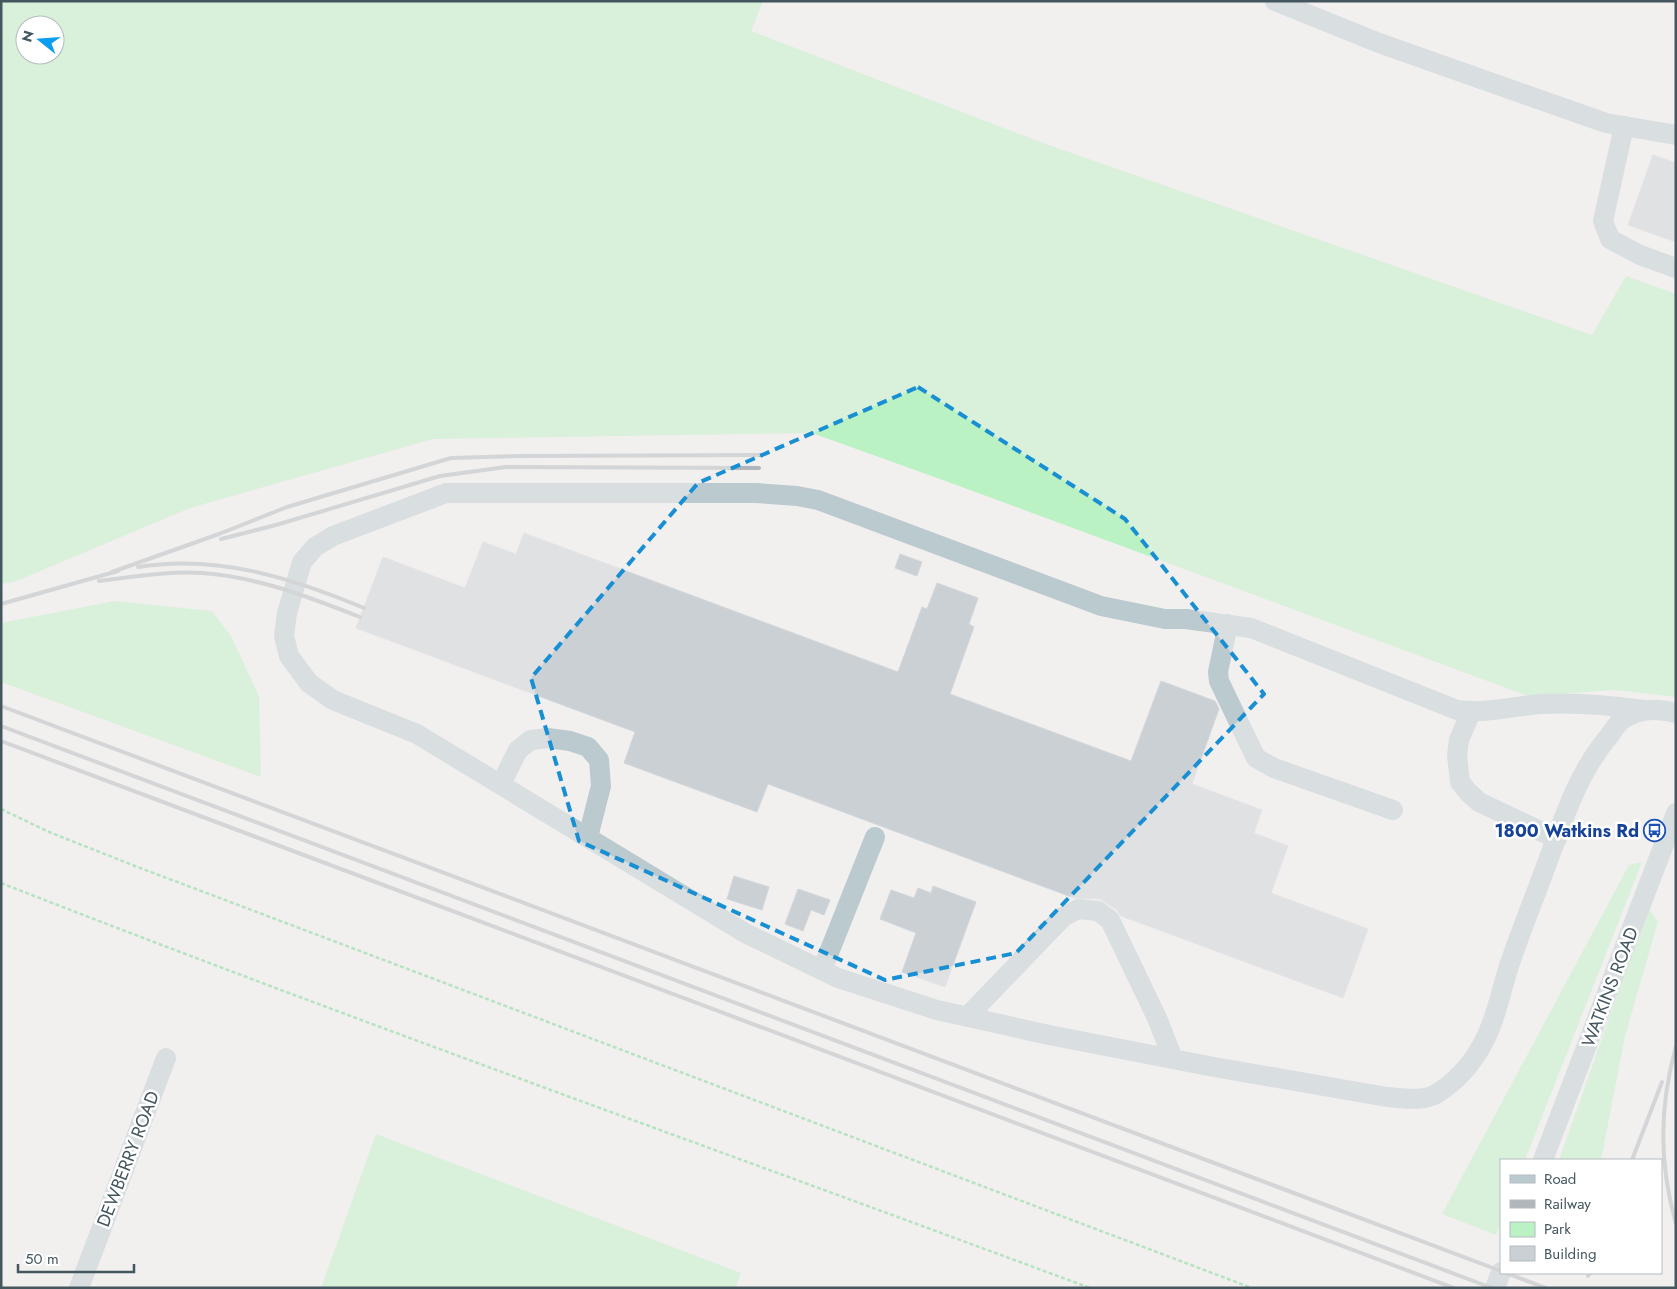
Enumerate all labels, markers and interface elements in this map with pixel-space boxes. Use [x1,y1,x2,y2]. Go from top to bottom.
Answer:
north arrow [15,15,65,65]
text: N [16,28,39,44]
place label: 1800 Watkins Rd [1494,818,1639,844]
bus stop icon: 1800 Watkins Rd [1643,819,1667,843]
street label: WATKINS ROAD [1575,923,1645,1051]
street label: DEWBERRY ROAD [90,1087,166,1231]
legend [1500,1159,1662,1274]
text: Road [1544,1168,1576,1190]
text: Railway [1544,1193,1591,1215]
text: Park [1544,1218,1571,1240]
scale bar [18,1242,134,1274]
text: Building [1544,1243,1596,1265]
text: 50 m [25,1248,59,1270]

